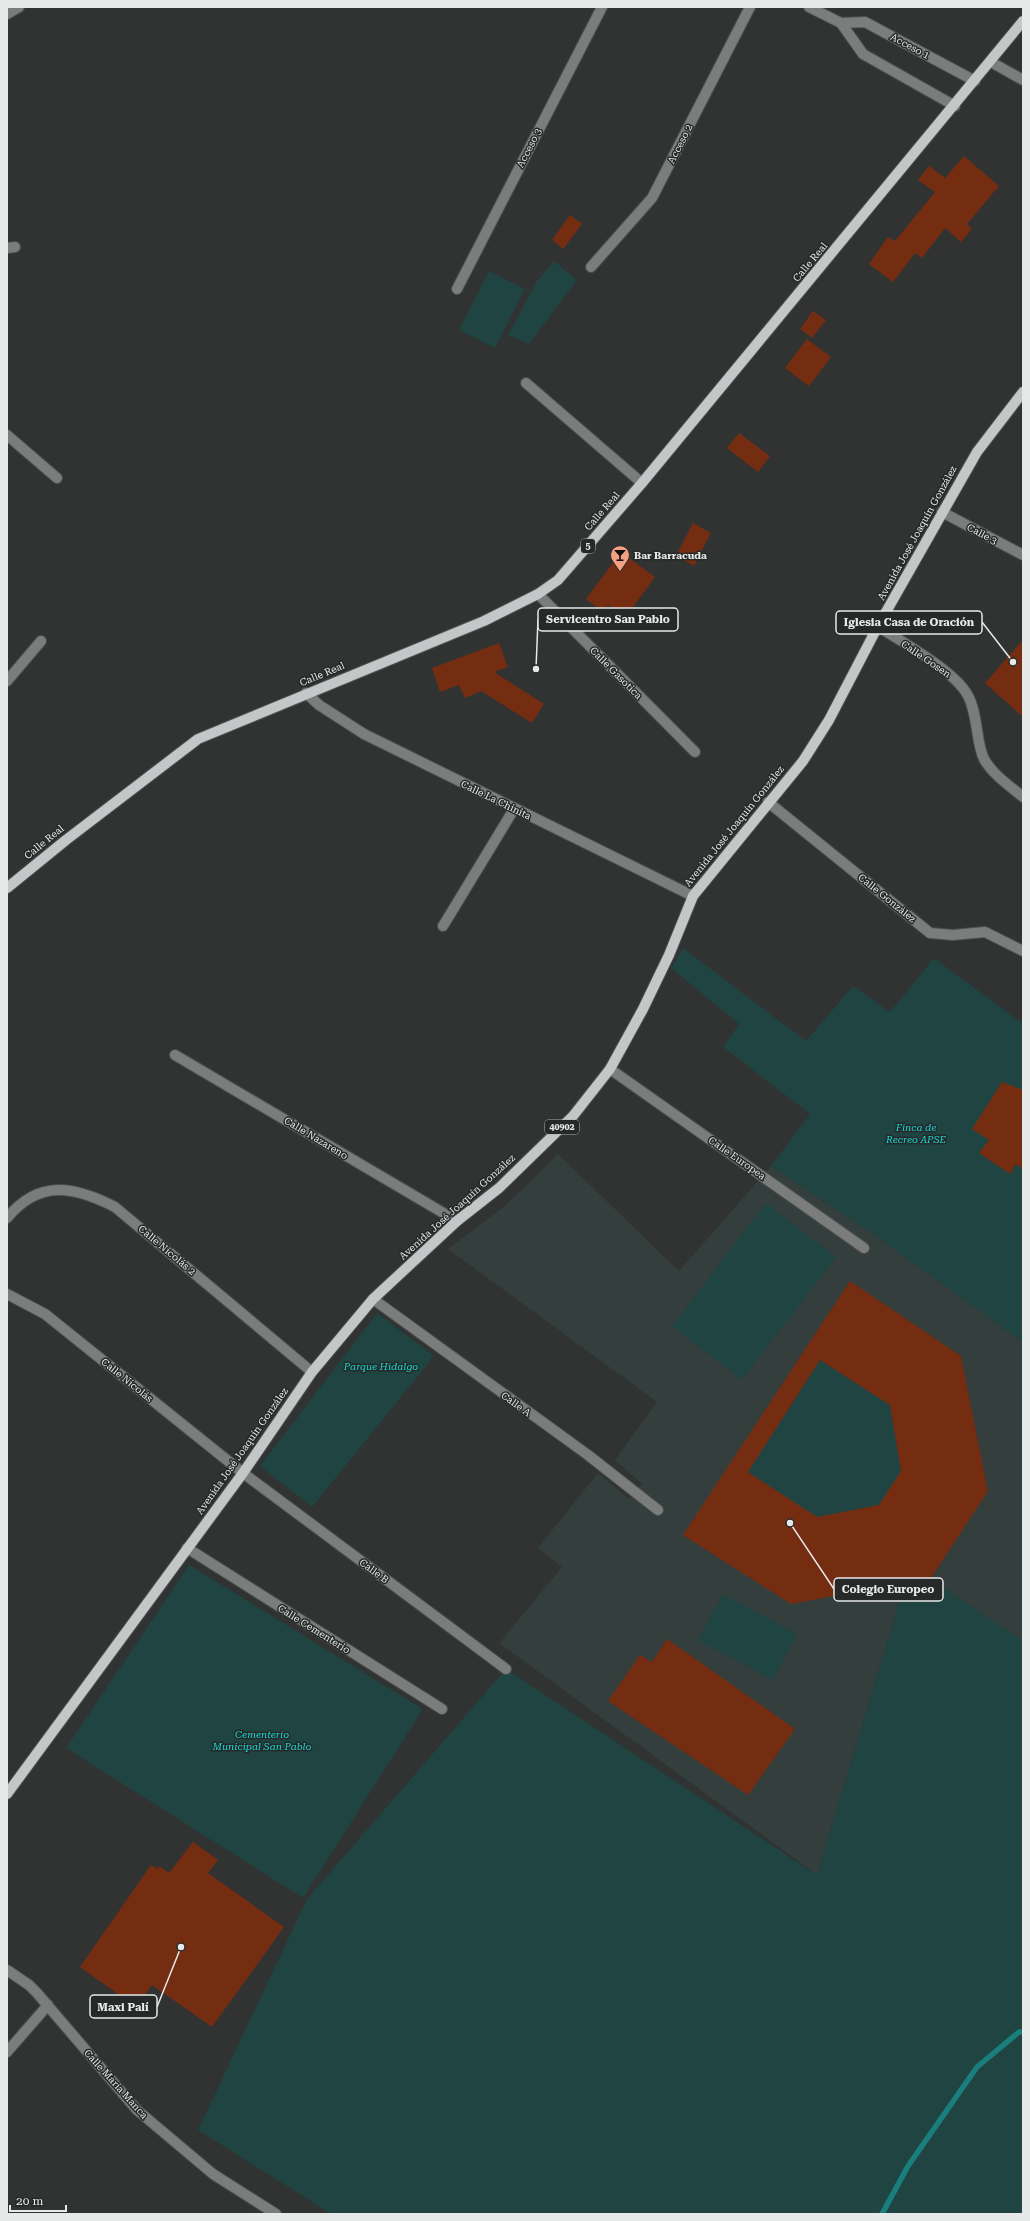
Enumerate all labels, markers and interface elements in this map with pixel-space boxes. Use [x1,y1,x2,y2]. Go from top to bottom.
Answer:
street label: Acceso 1 [889,31,932,61]
street label: Acceso 2 [665,122,695,165]
street label: Acceso 3 [514,126,544,169]
street label: Calle Real [791,240,829,284]
street label: Avenida José Joaquín González [875,464,959,602]
street label: Calle Real [582,489,622,533]
street label: Calle 3 [965,522,999,547]
road number: 5 [581,539,595,553]
bar icon: Bar Barracuda [609,544,631,572]
place label: Bar Barracuda [634,550,707,561]
callout: Servicentro San Pablo [538,608,678,631]
callout: Iglesia Casa de Oración [836,611,982,634]
text: Servicentro San Pablo [546,613,670,626]
text: Iglesia Casa de Oración [844,616,975,629]
street label: Calle Gosen [899,638,953,680]
street label: Calle Gasotica [588,645,645,702]
street label: Calle Real [298,660,346,688]
street label: Avenida José Joaquín González [682,763,786,888]
street label: Calle La Chinita [459,778,533,822]
street label: Calle Real [22,823,66,861]
street label: Calle González [856,871,918,925]
street label: Calle Nazareno [282,1115,350,1161]
road number: 40902 [545,1120,579,1134]
park label: Finca de Recreo APSE [885,1122,947,1145]
street label: Calle Europea [706,1134,768,1182]
street label: Avenida José Joaquín González [397,1152,517,1262]
street label: Calle Nicolás 2 [136,1223,198,1277]
street label: Calle Nicolás [99,1356,155,1404]
park label: Parque Hidalgo [343,1361,418,1372]
street label: Avenida José Joaquín González [194,1385,290,1516]
street label: Calle A [499,1390,533,1418]
street label: Calle B [357,1557,391,1586]
callout: Colegio Europeo [834,1578,943,1601]
text: Colegio Europeo [842,1583,934,1596]
street label: Calle Cementerio [276,1602,352,1656]
park label: Cementerio Municipal San Pablo [212,1729,312,1752]
callout: Maxi Palí [90,1995,157,2018]
text: Maxi Palí [97,2001,149,2014]
street label: Calle María Manca [82,2047,150,2121]
scale bar [10,2187,66,2213]
text: 20 m [16,2194,43,2208]

